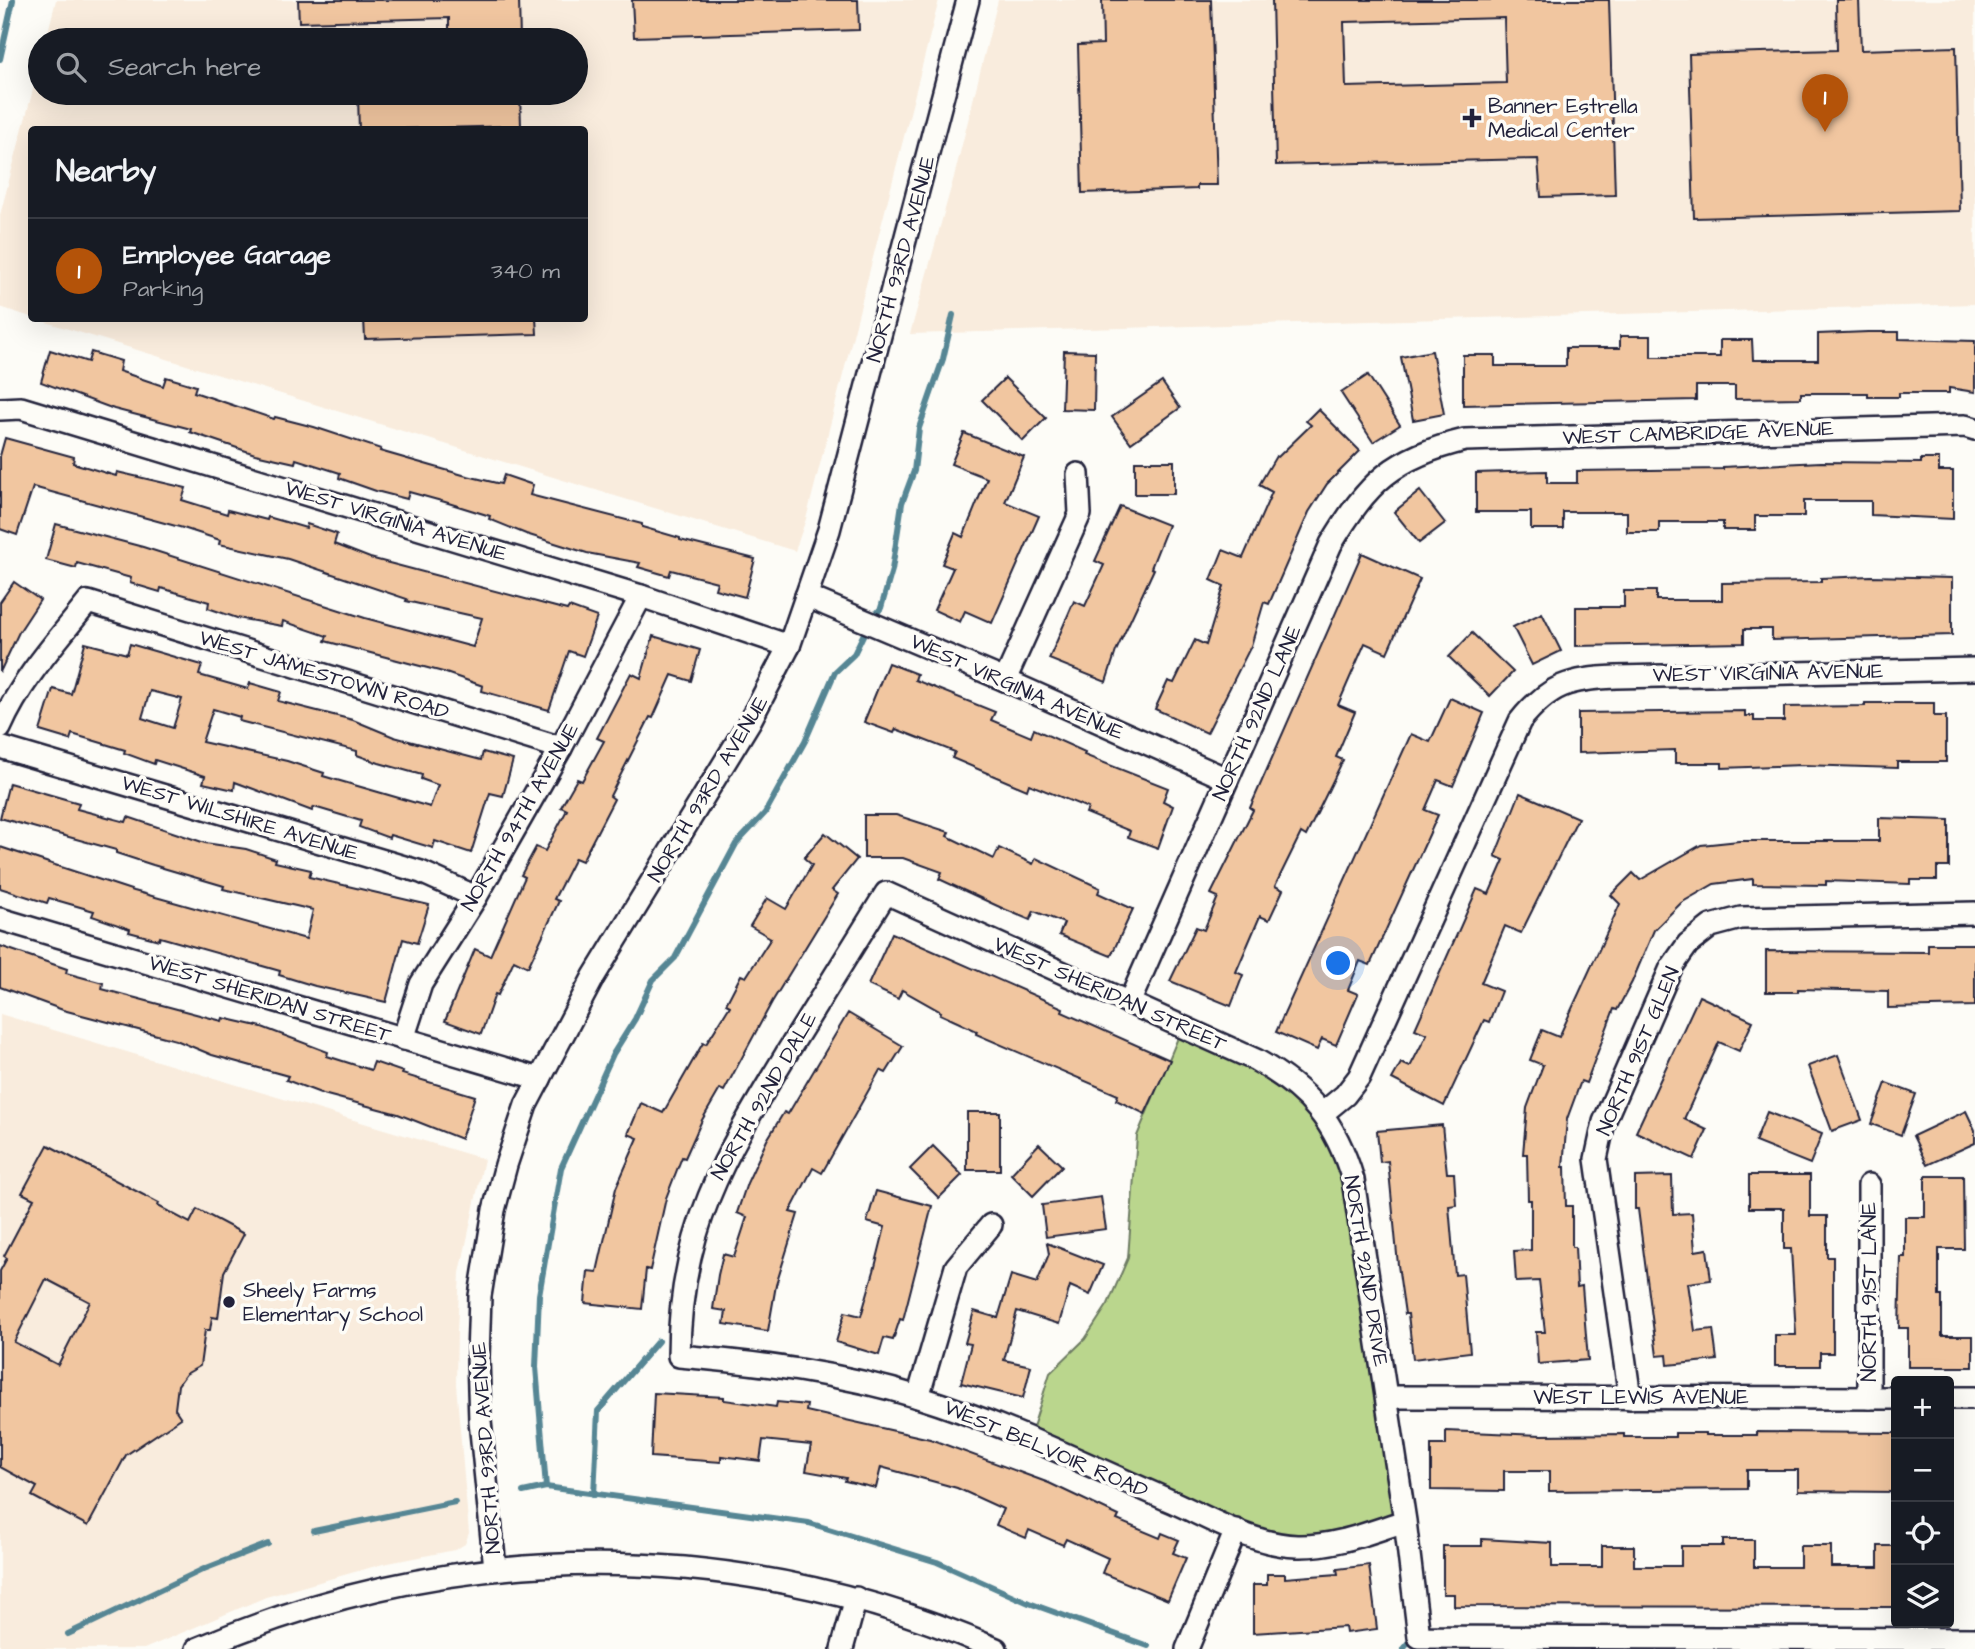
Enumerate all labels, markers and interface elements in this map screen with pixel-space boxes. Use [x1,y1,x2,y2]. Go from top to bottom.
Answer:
search box [28,28,588,105]
icon: search [52,48,90,86]
text: Search here [108,49,261,85]
pin: 1 [1802,74,1848,132]
place label: Banner Estrella Medical Center [1488,92,1638,145]
marker: Banner Estrella Medical Center [1462,108,1482,128]
text: Nearby [56,151,156,193]
street label: NORTH 93RD AVENUE [859,152,943,365]
text: Employee Garage [123,237,331,273]
text: 1 [78,255,80,287]
text: 340 m [491,255,560,287]
text: Parking [123,273,203,305]
street label: WEST CAMBRIDGE AVENUE [1562,414,1835,452]
street label: WEST VIRGINIA AVENUE [281,473,511,569]
street label: NORTH 92ND LANE [1205,620,1309,805]
street label: WEST JAMESTOWN ROAD [196,623,453,727]
street label: WEST VIRGINIA AVENUE [906,627,1129,747]
street label: WEST VIRGINIA AVENUE [1652,656,1884,690]
street label: NORTH 93RD AVENUE [641,690,775,888]
street label: NORTH 94TH AVENUE [454,717,586,917]
street label: WEST WILSHIRE AVENUE [118,768,363,868]
street label: WEST SHERIDAN STREET [989,929,1232,1059]
your location [1321,946,1355,980]
street label: WEST SHERIDAN STREET [145,948,396,1050]
street label: NORTH 91ST GLEN [1589,962,1687,1140]
street label: NORTH 92ND DALE [704,1006,824,1185]
street label: NORTH 92ND DRIVE [1337,1173,1396,1369]
street label: NORTH 91ST LANE [1855,1202,1884,1382]
place label: Sheely Farms Elementary School [243,1276,423,1331]
marker: Sheely Farms Elementary School [221,1294,237,1310]
street label: NORTH 93RD AVENUE [464,1340,508,1555]
map controls [1891,1376,1954,1628]
button: + [1891,1376,1954,1439]
street label: WEST LEWIS AVENUE [1533,1383,1749,1412]
street label: WEST BELVOIR ROAD [940,1393,1153,1505]
button: − [1891,1439,1954,1502]
button: locate [1891,1502,1954,1565]
button: layers [1891,1565,1954,1628]

